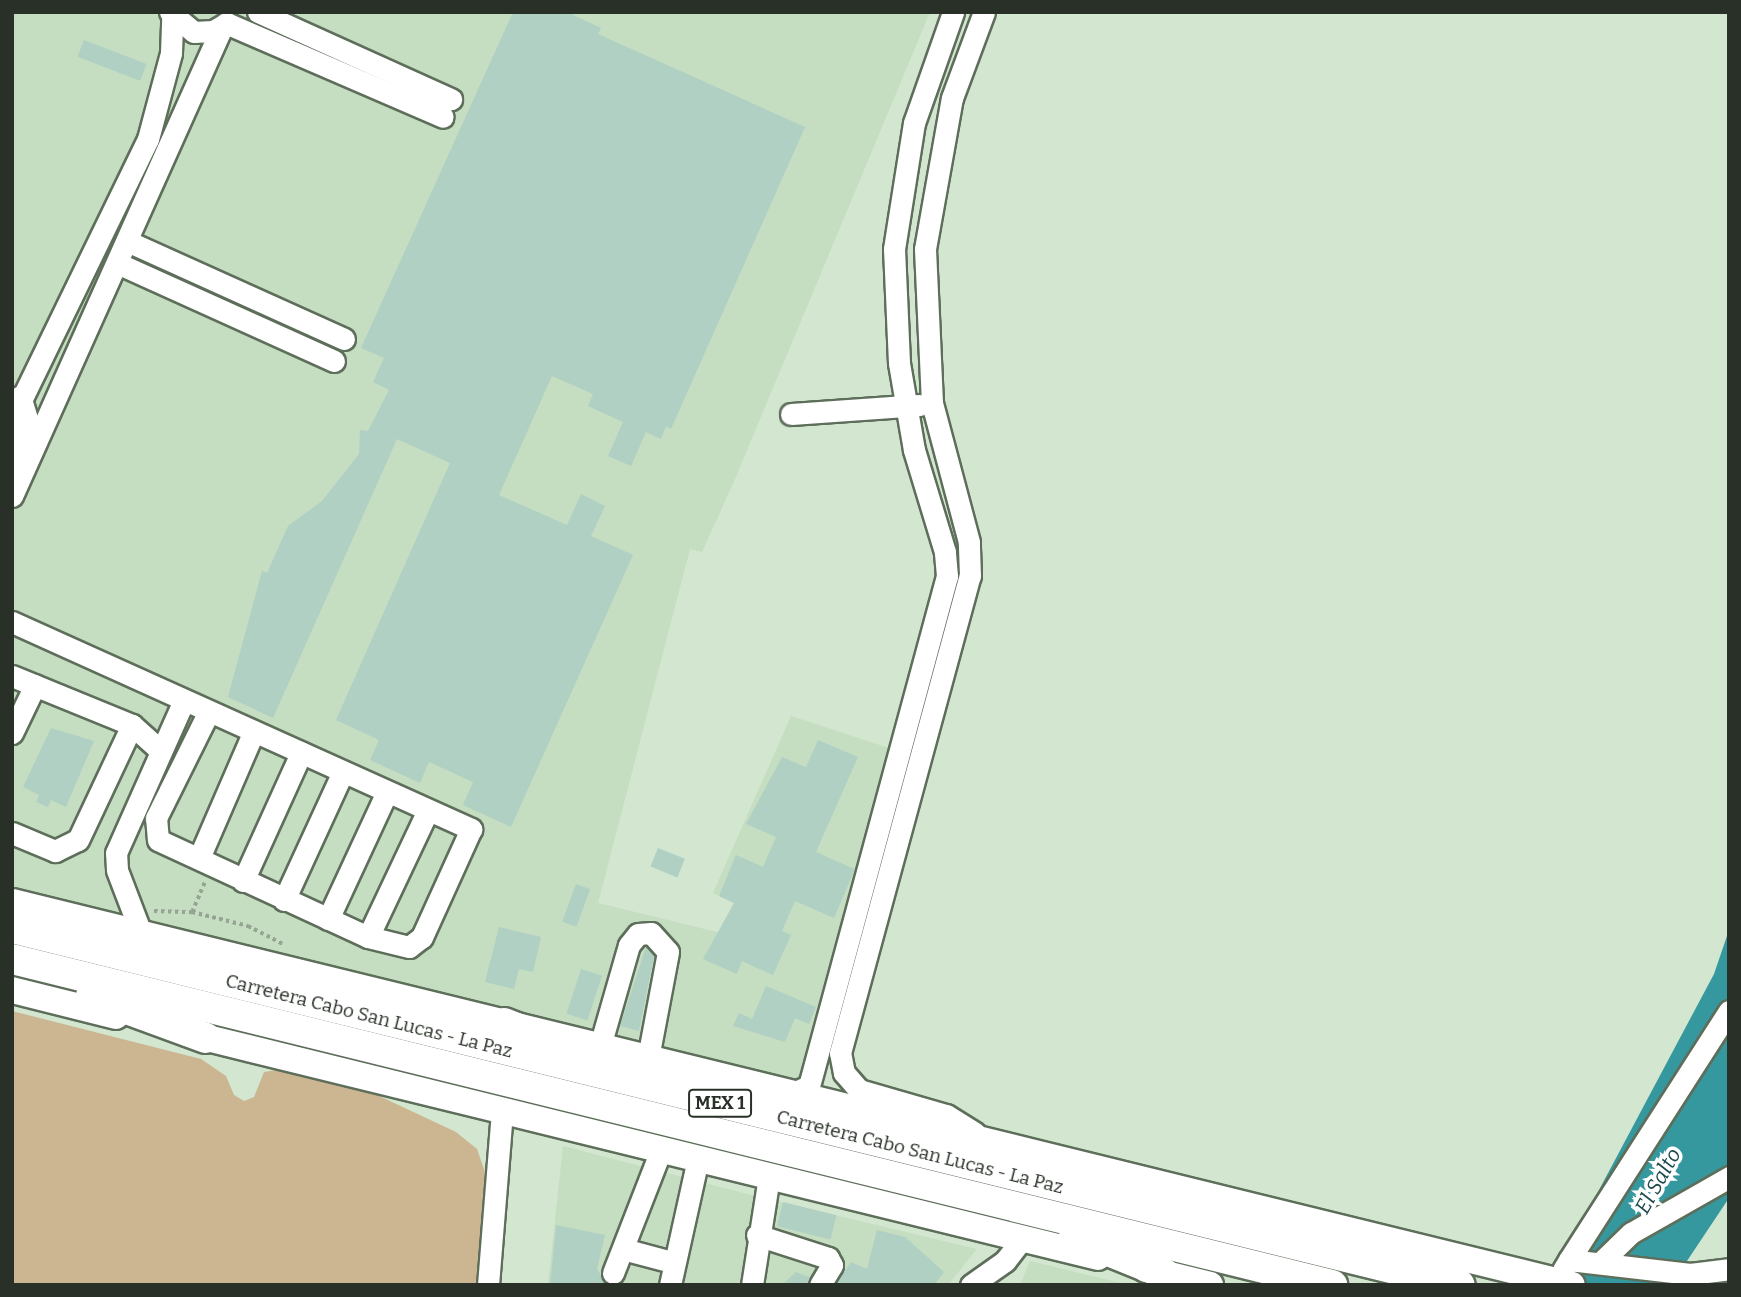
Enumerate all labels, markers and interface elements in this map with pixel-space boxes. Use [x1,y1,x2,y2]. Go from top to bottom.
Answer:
street label: Carretera Cabo San Lucas - La Paz [223,969,515,1063]
road number: MEX 1 [687,1088,753,1118]
street label: Carretera Cabo San Lucas - La Paz [774,1105,1066,1199]
water label: El Salto [1630,1144,1686,1218]

